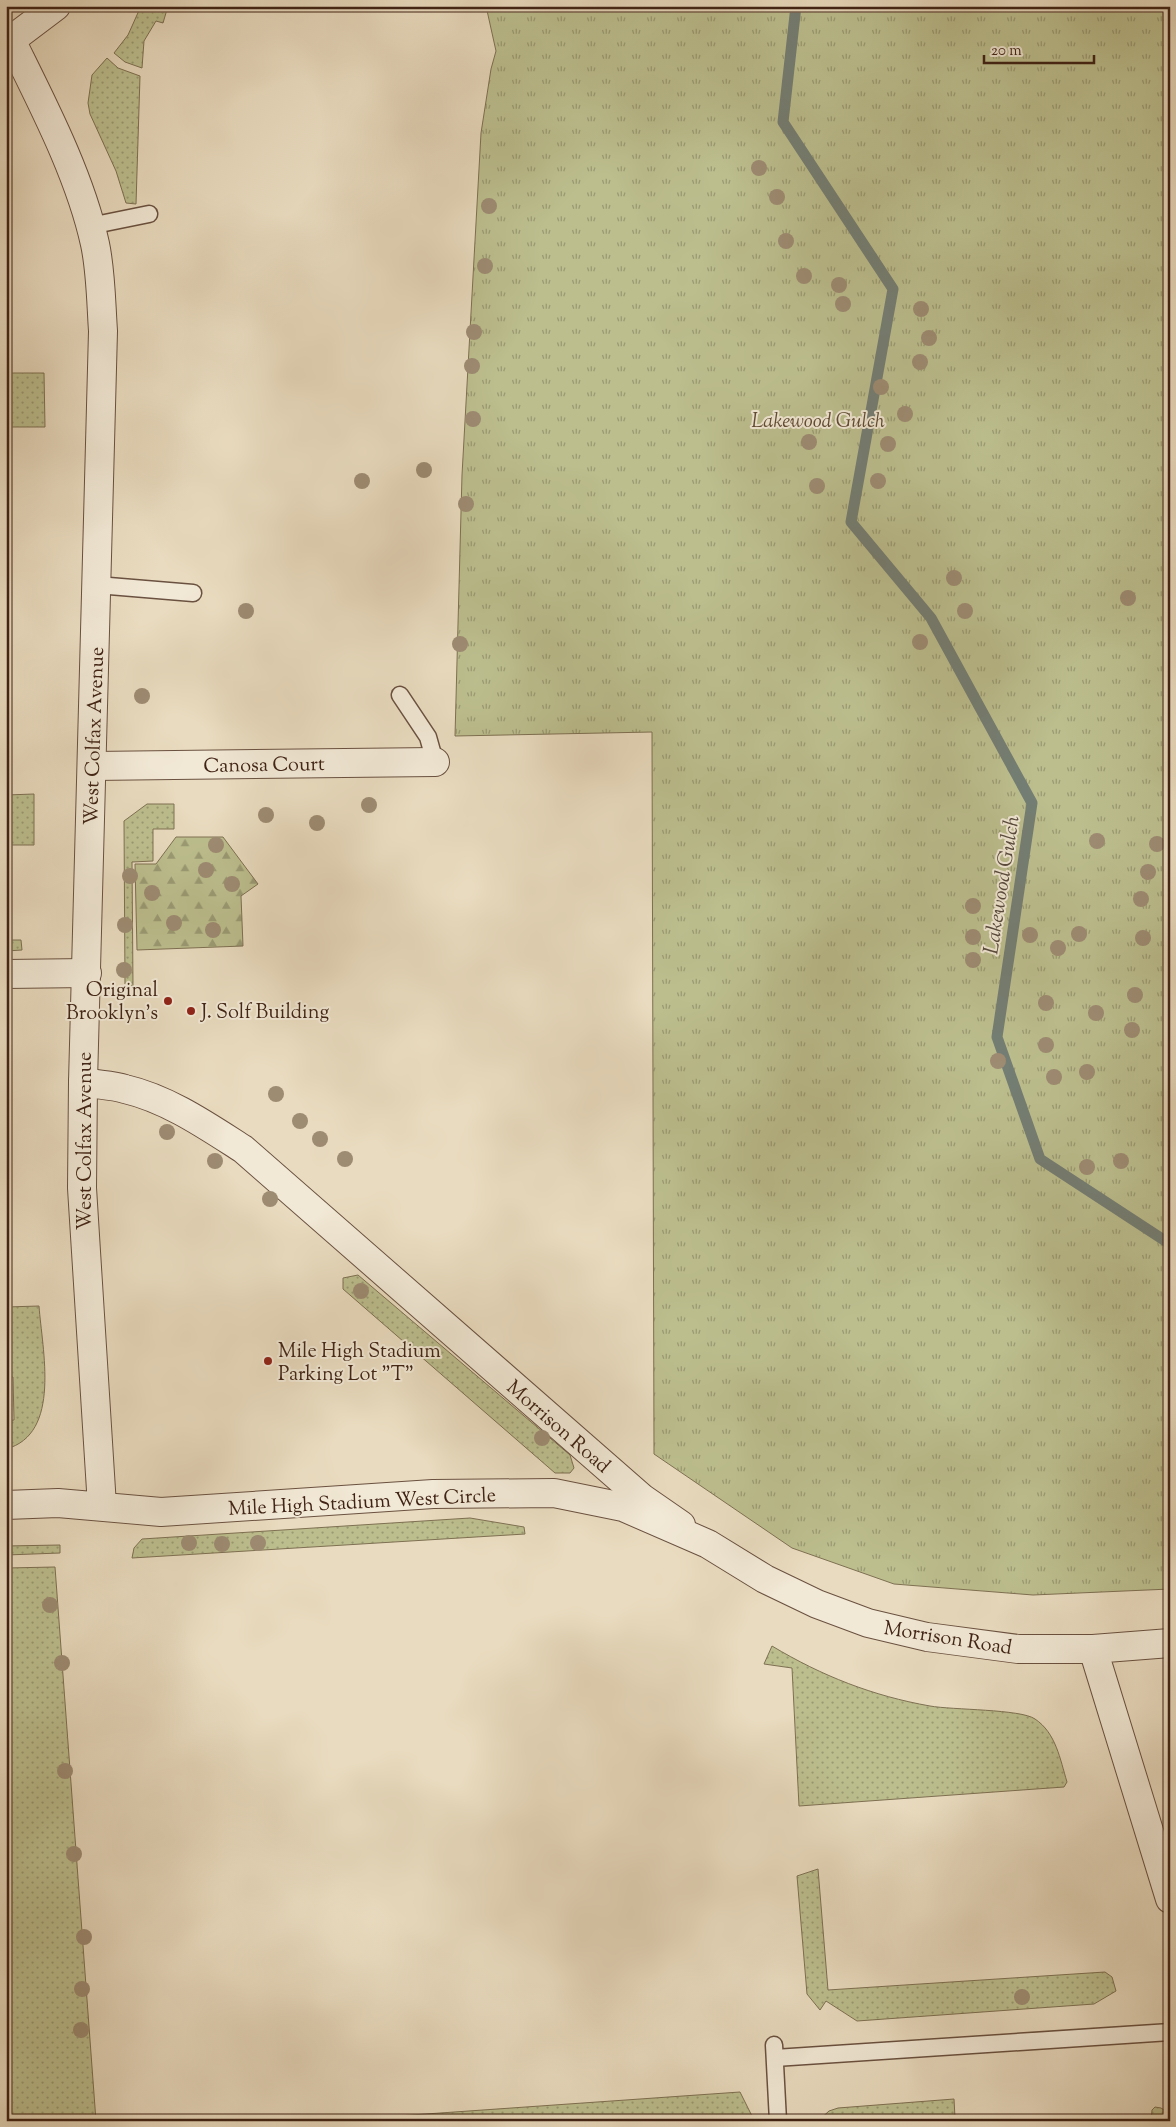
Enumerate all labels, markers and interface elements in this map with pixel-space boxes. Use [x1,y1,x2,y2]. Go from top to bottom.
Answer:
scale bar [984,32,1094,64]
text: 20 m [991,41,1022,62]
park label: Lakewood Gulch [751,408,885,437]
street label: West Colfax Avenue [78,646,113,826]
street label: Canosa Court [203,751,325,782]
water label: Lakewood Gulch [977,814,1029,957]
place label: Original Brooklyn's [66,977,158,1029]
marker: Original Brooklyn's [162,995,174,1007]
place label: J. Solf Building [200,999,329,1028]
marker: J. Solf Building [185,1005,197,1017]
street label: West Colfax Avenue [72,1052,101,1230]
place label: Mile High Stadium Parking Lot "T" [278,1338,441,1390]
marker: Mile High Stadium Parking Lot "T" [262,1355,274,1367]
street label: Morrison Road [499,1374,616,1481]
street label: Mile High Stadium West Circle [227,1482,497,1525]
street label: Morrison Road [881,1615,1014,1664]

